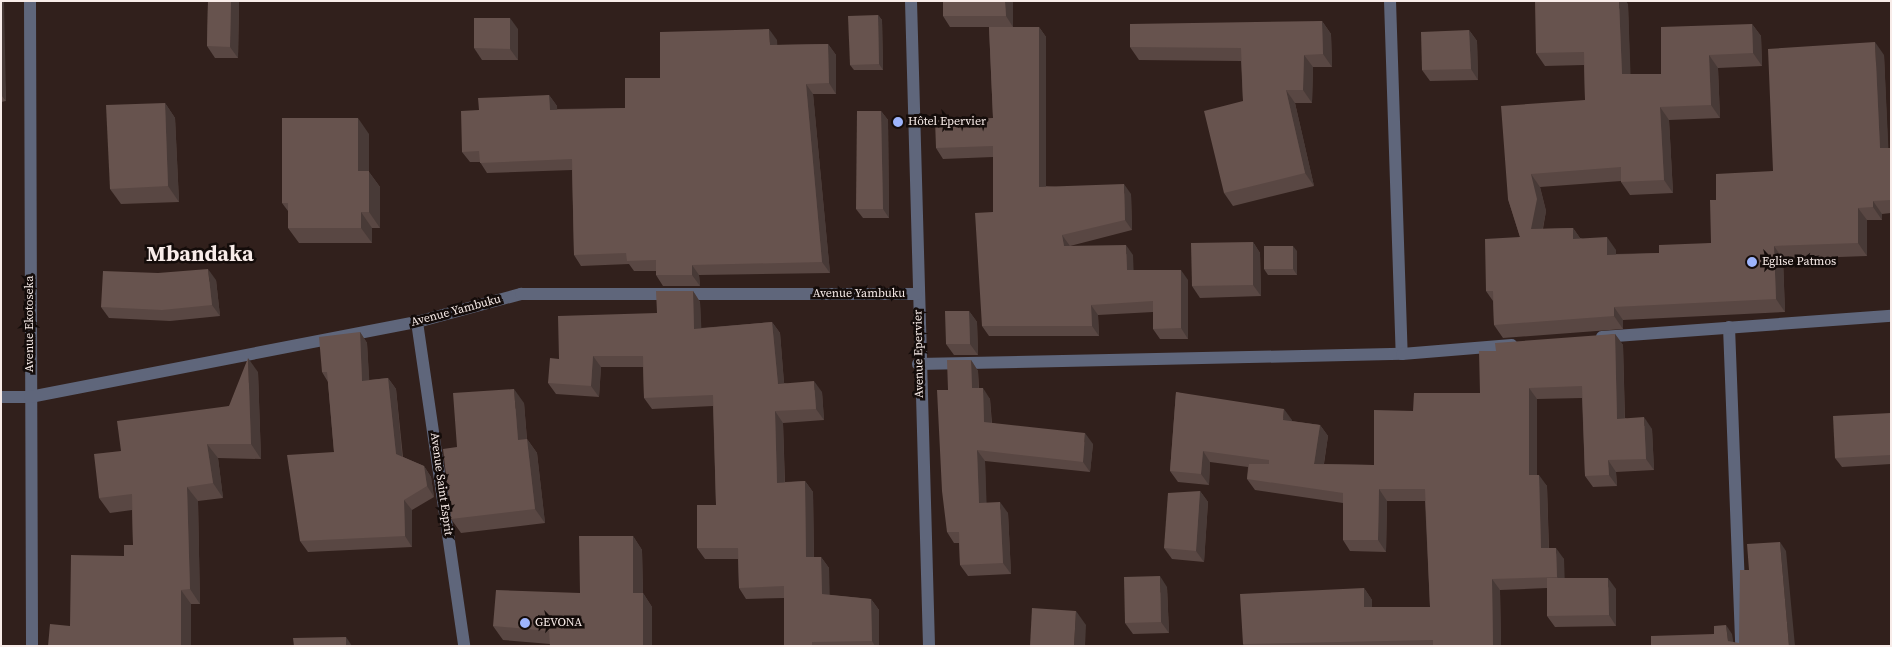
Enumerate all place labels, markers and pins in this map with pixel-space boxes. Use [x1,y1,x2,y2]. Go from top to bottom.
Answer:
place label: Hôtel Epervier [908,115,986,129]
marker: Hôtel Epervier [892,116,904,128]
place label: Eglise Patmos [1762,255,1836,269]
marker: Eglise Patmos [1746,256,1758,268]
place label: GEVONA [535,616,582,630]
marker: GEVONA [519,617,531,629]

